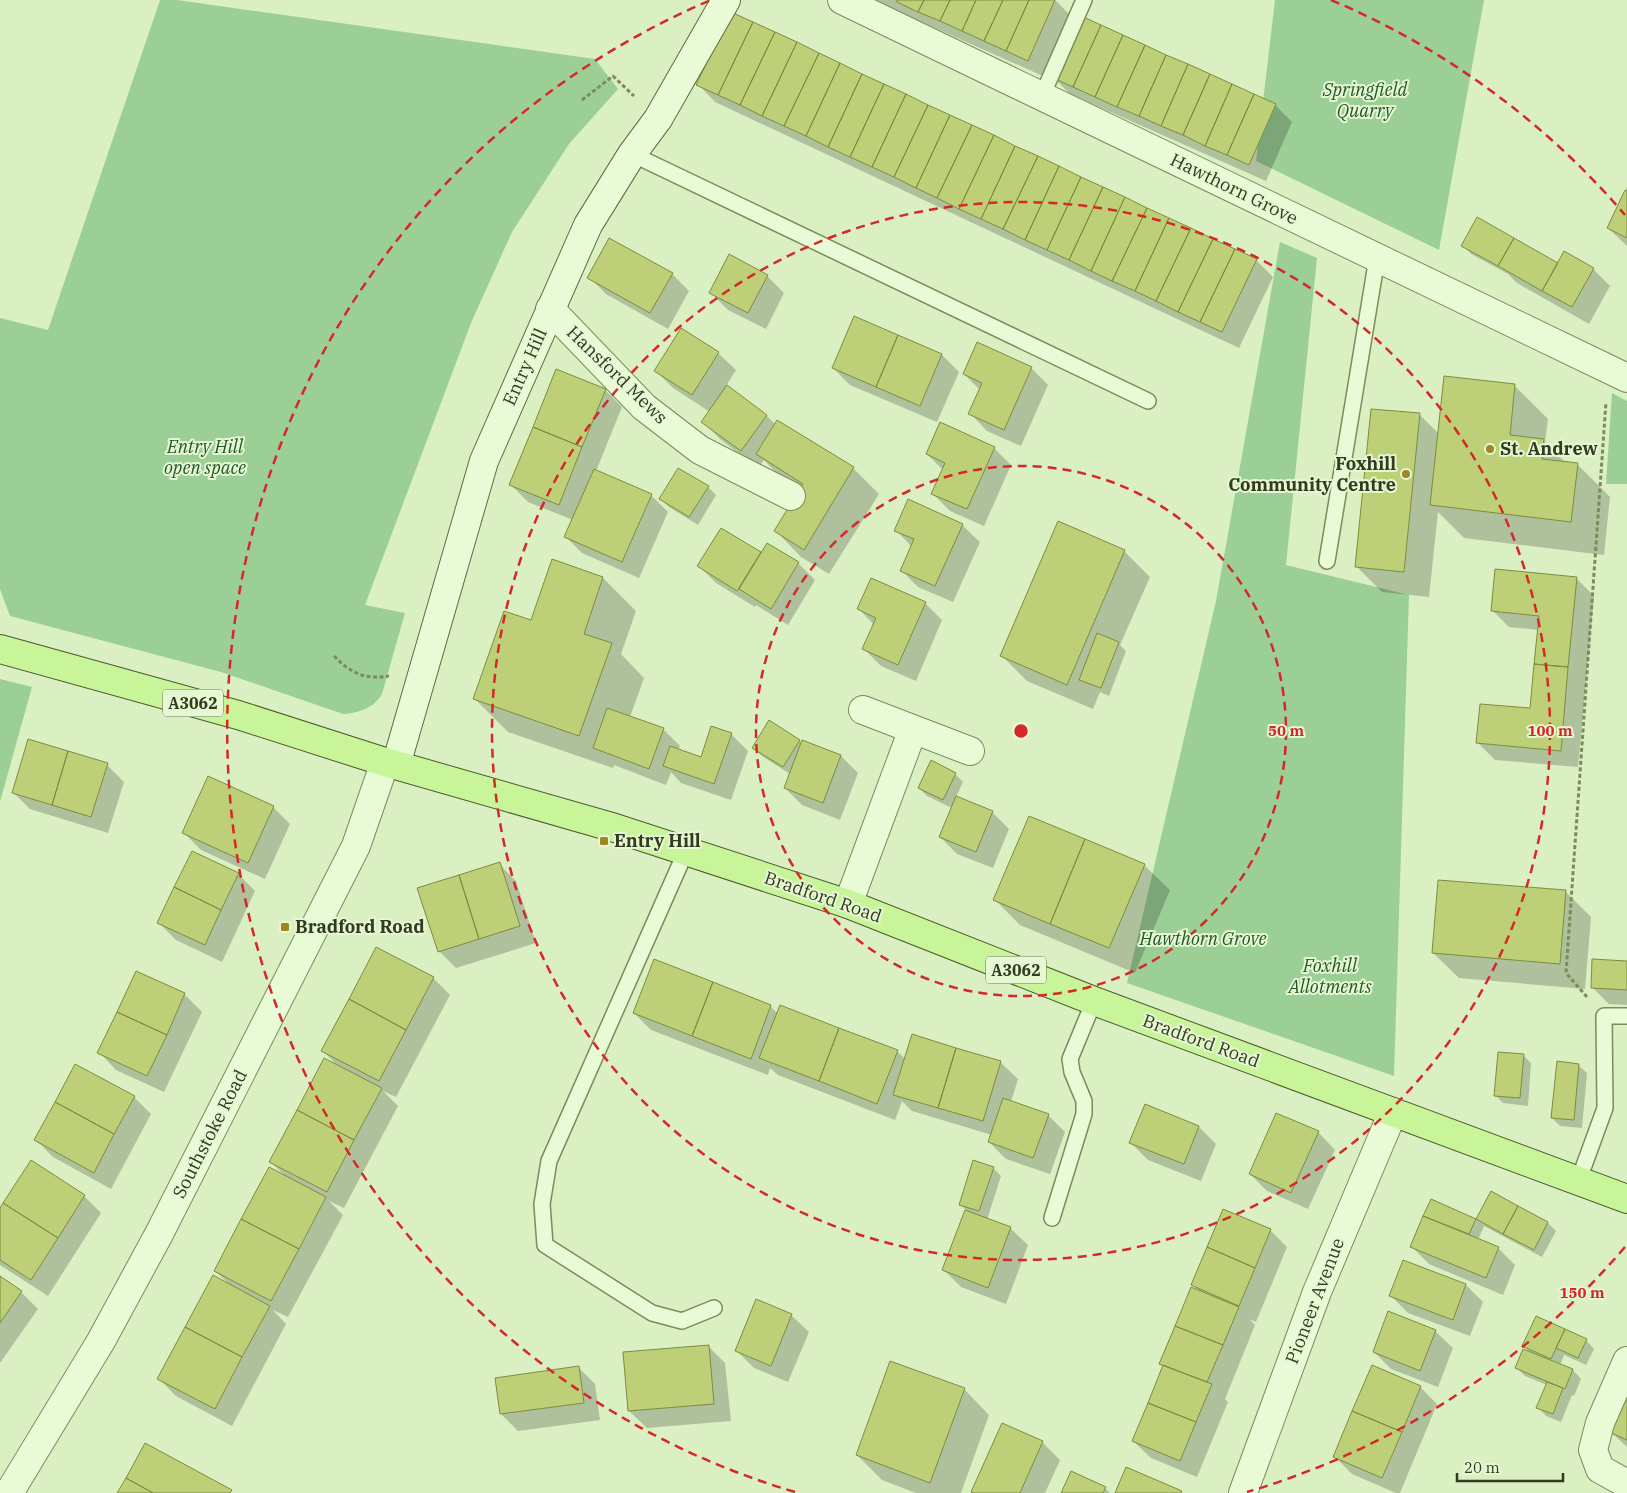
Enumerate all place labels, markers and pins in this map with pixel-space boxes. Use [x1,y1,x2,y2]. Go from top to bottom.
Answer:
place label: St. Andrew [1500,437,1598,460]
marker: St. Andrew [1484,443,1496,455]
place label: Foxhill Community Centre [1228,452,1396,496]
marker: Foxhill Community Centre [1400,468,1412,480]
centre of rings [1012,722,1030,740]
place label: Entry Hill [614,829,701,852]
marker: Entry Hill [598,835,610,847]
place label: Bradford Road [295,915,425,938]
marker: Bradford Road [279,921,291,933]

